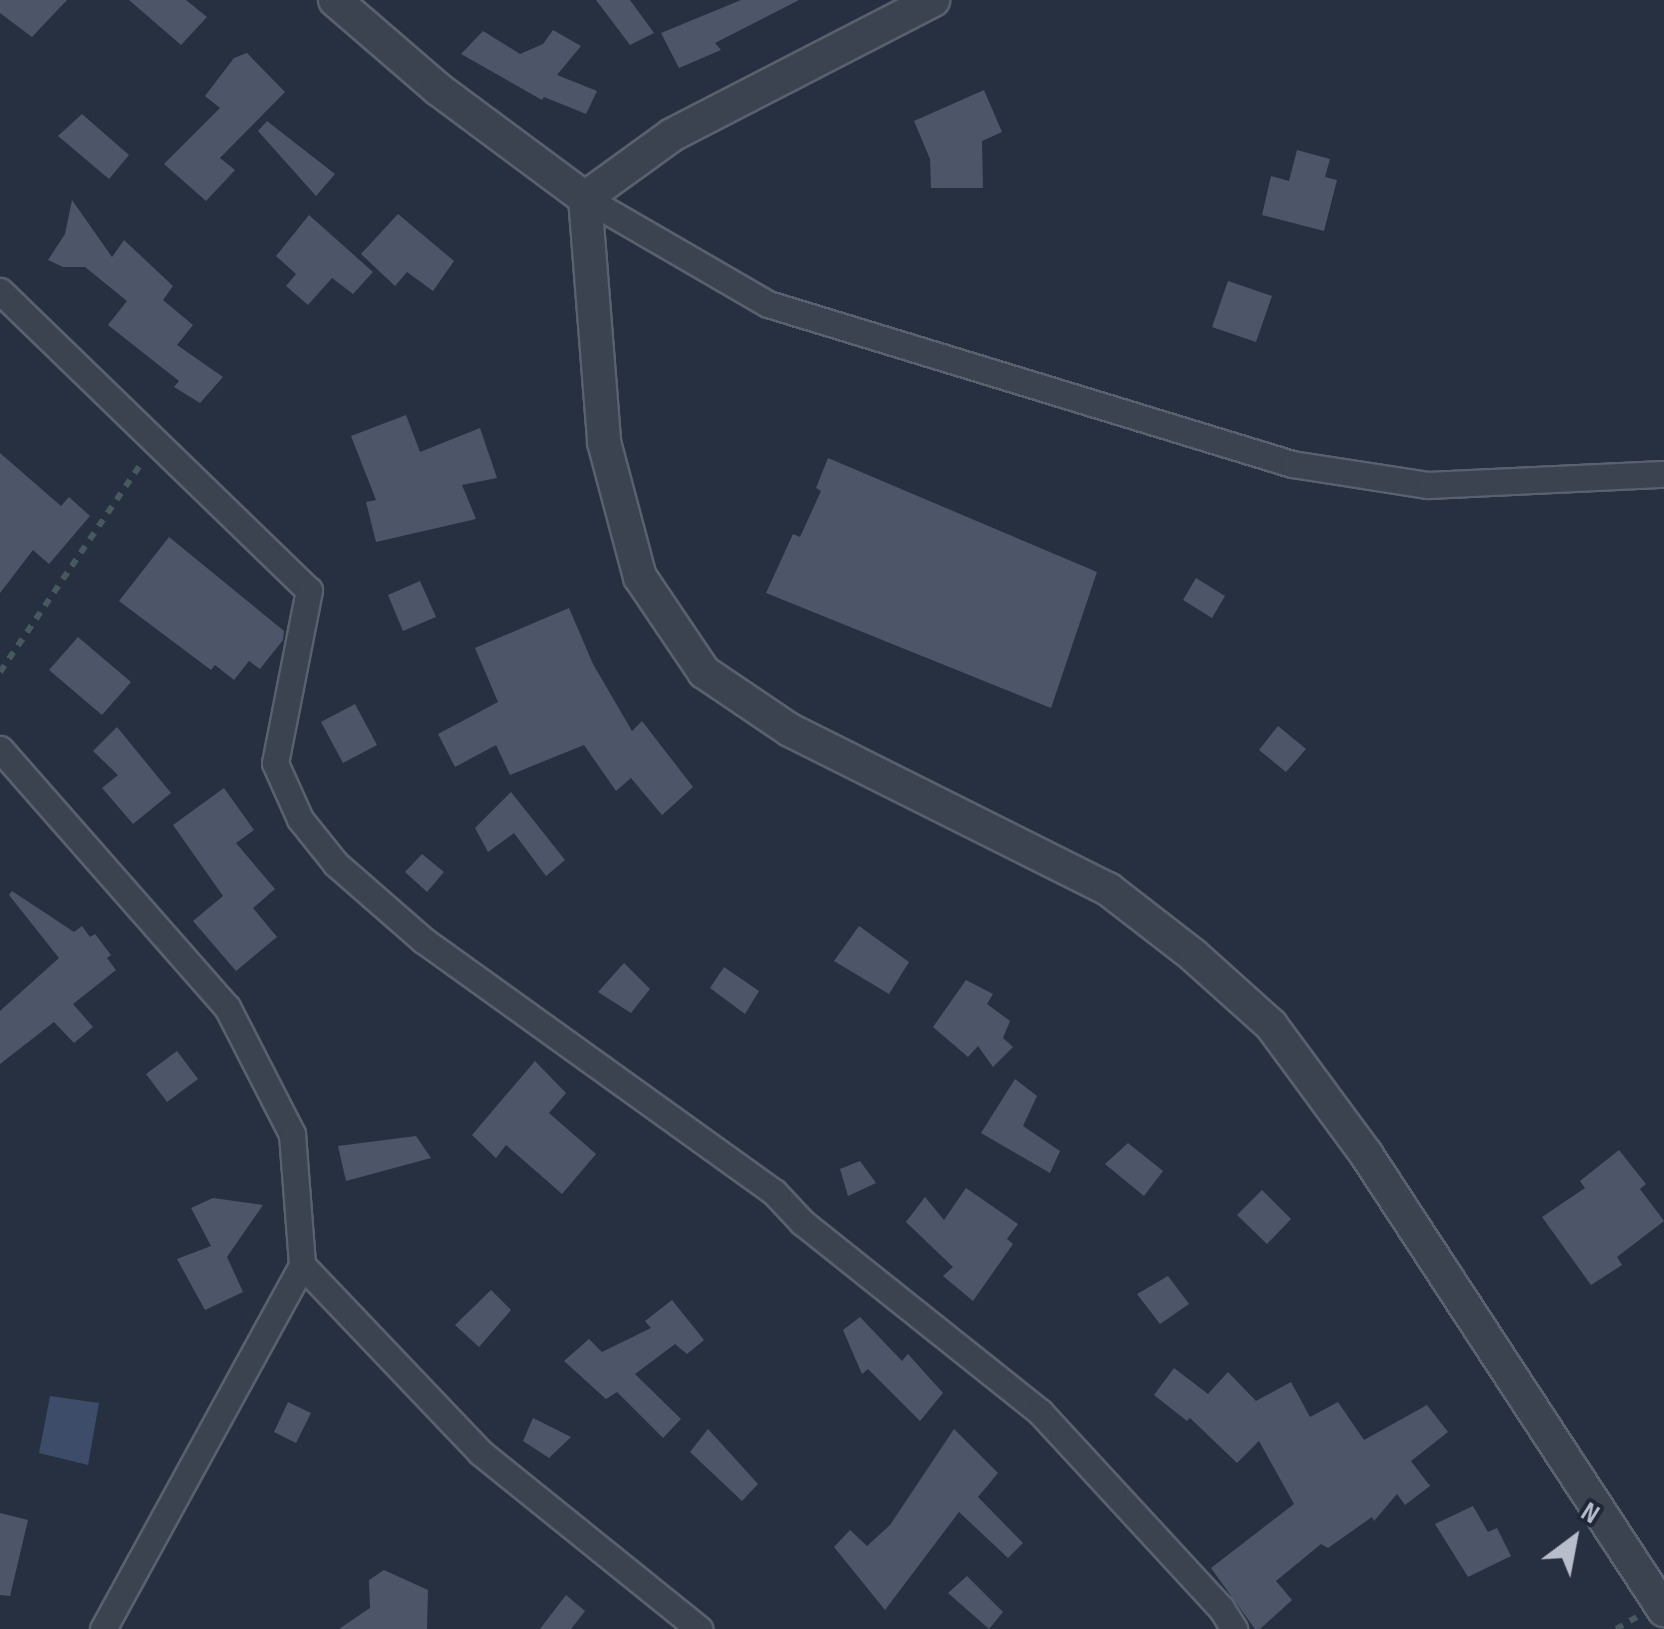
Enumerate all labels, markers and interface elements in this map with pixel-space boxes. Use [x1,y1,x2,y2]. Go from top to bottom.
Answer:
north arrow [1524,1489,1624,1589]
text: N [1575,1495,1605,1531]

